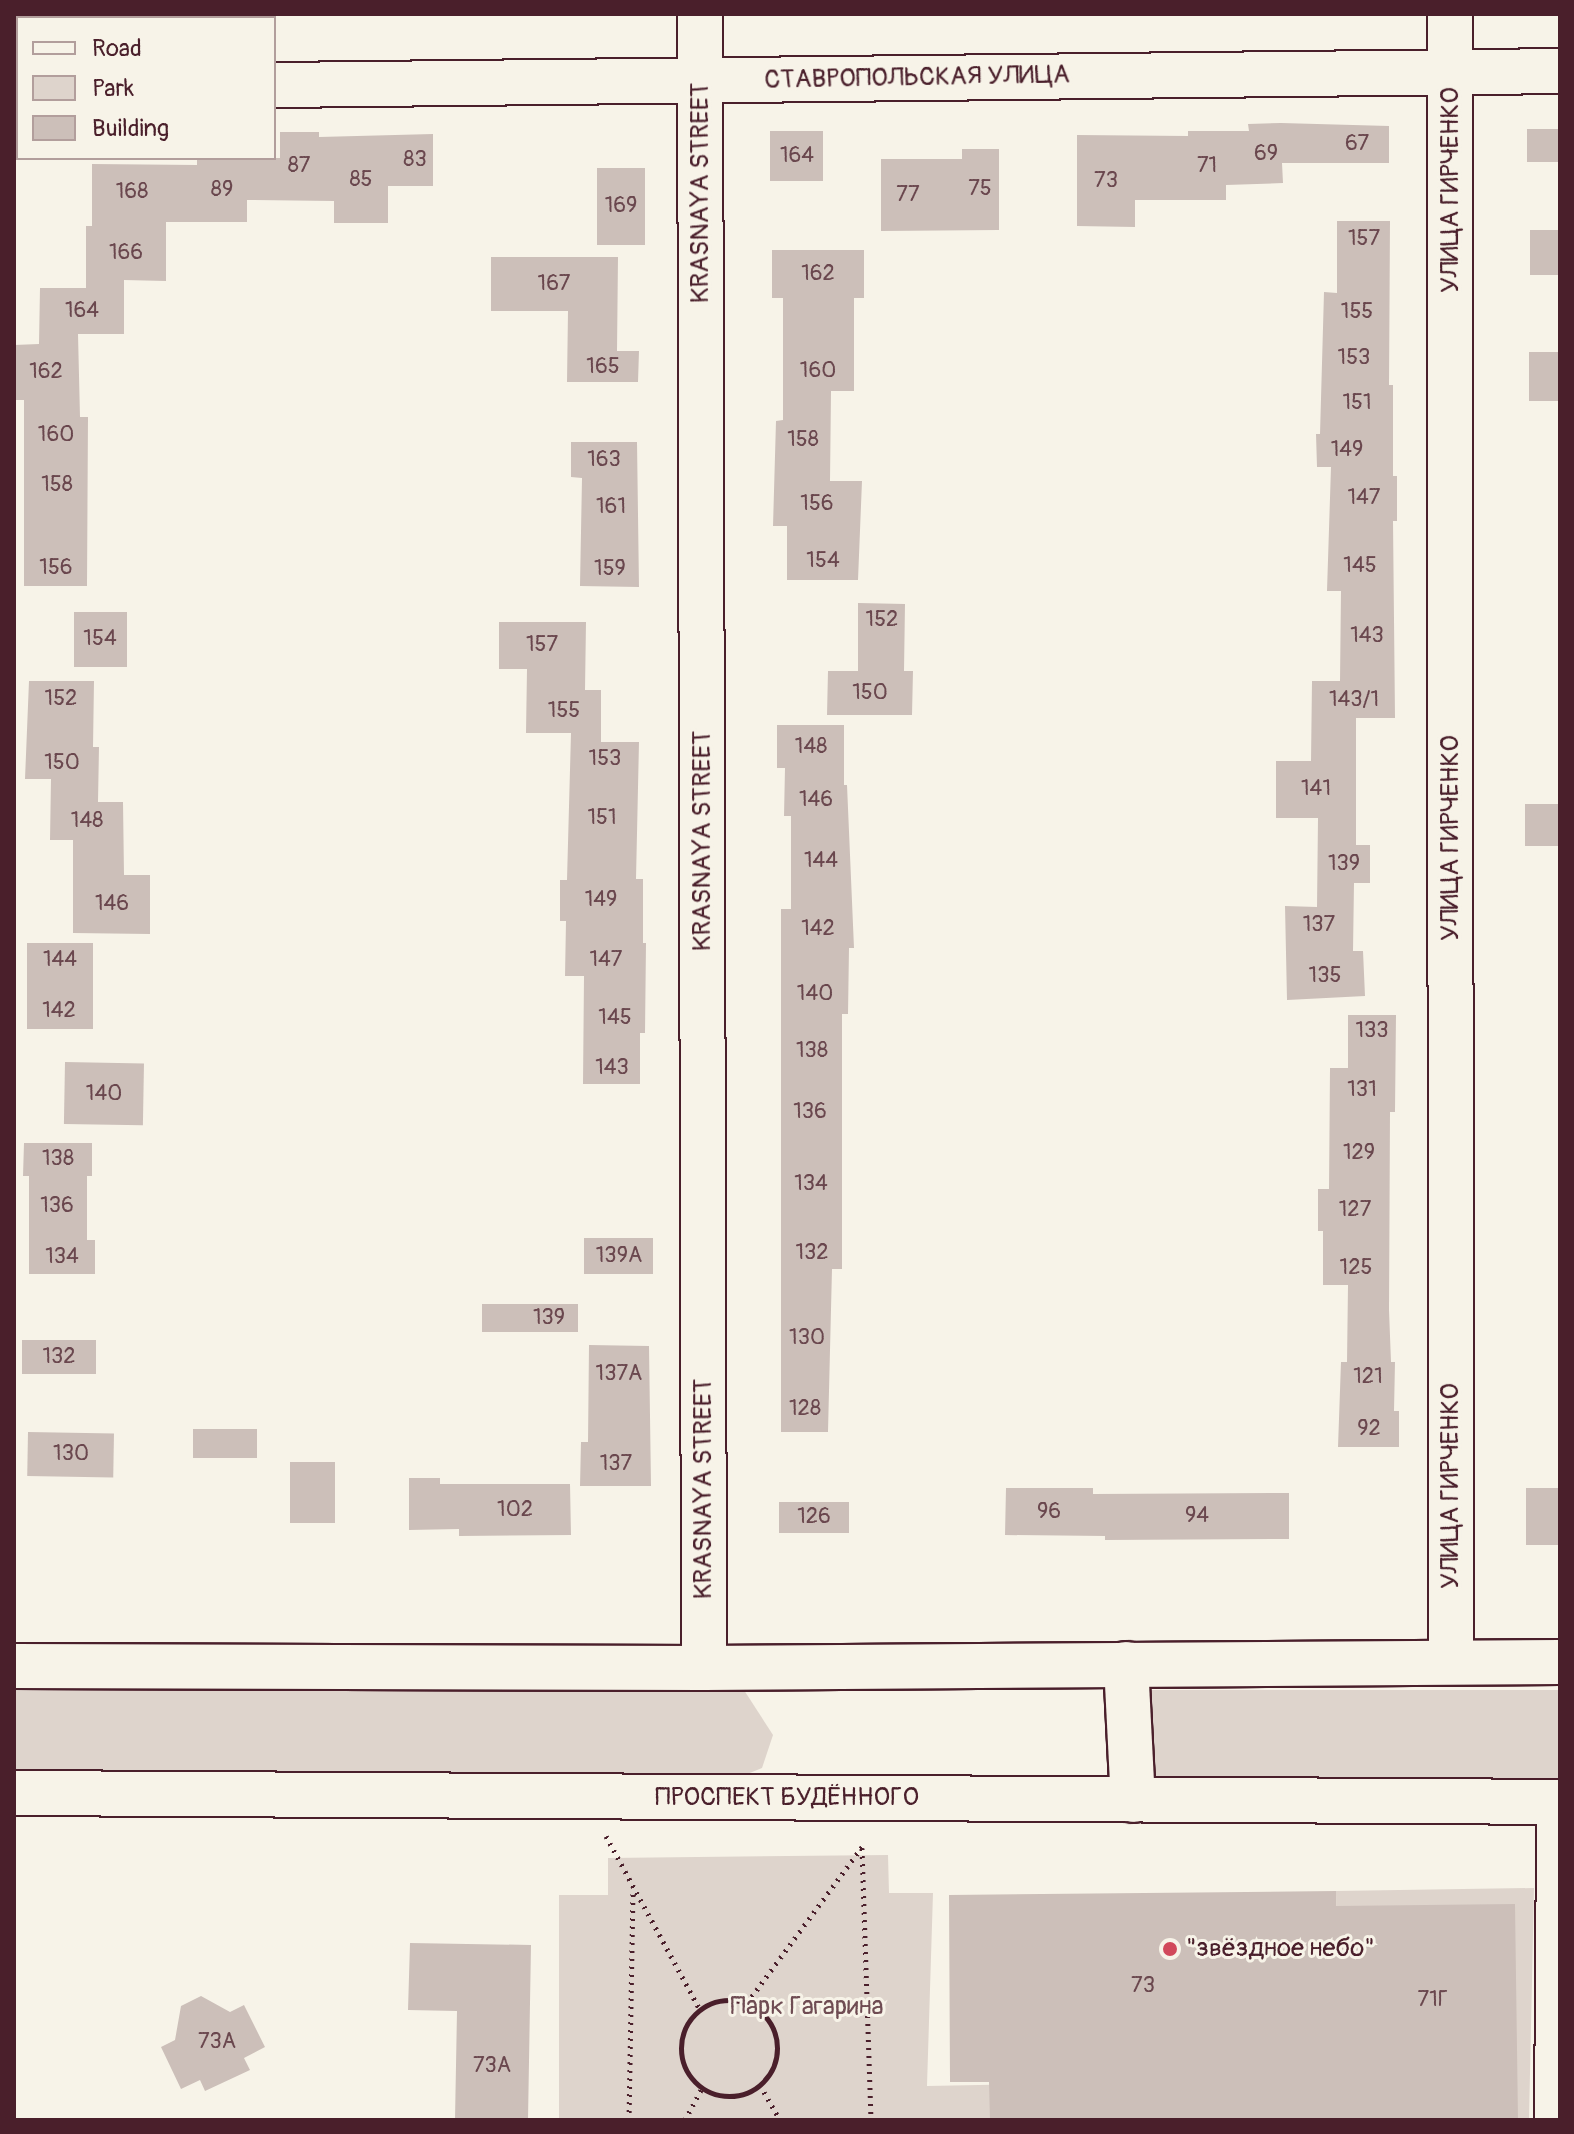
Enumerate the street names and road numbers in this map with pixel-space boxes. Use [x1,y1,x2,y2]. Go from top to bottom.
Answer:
street label: СТАВРОПОЛЬСКАЯ УЛИЦА [764,60,1070,96]
street label: KRASNAYA STREET [685,83,717,303]
street label: УЛИЦА ГИРЧЕНКО [1435,87,1467,293]
street label: KRASNAYA STREET [687,731,719,951]
street label: УЛИЦА ГИРЧЕНКО [1435,735,1467,941]
street label: KRASNAYA STREET [688,1379,720,1599]
street label: УЛИЦА ГИРЧЕНКО [1435,1383,1467,1589]
street label: ПРОСПЕКТ БУДЁННОГО [655,1782,919,1814]

